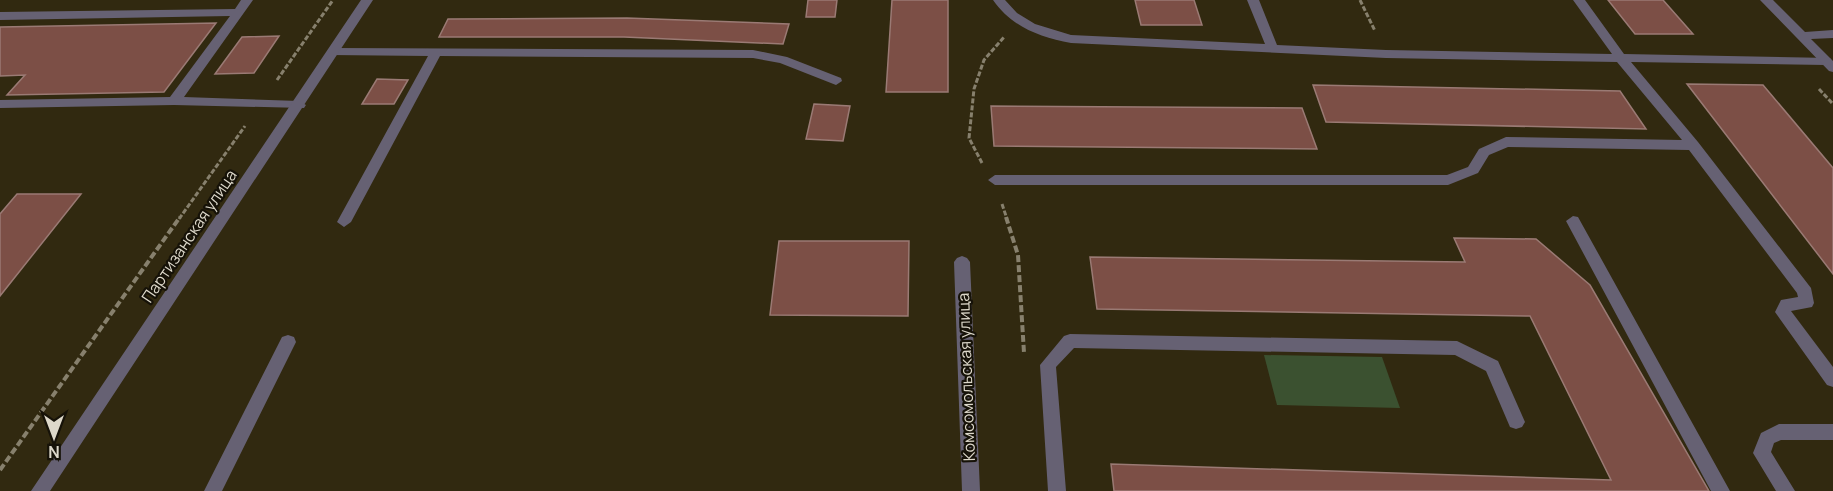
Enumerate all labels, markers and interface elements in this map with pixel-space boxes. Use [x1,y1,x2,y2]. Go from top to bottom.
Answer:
street label: Партизанская улица [136,165,242,307]
street label: Комсомольская улица [952,292,980,462]
north arrow [24,407,84,467]
text: N [48,441,60,463]

